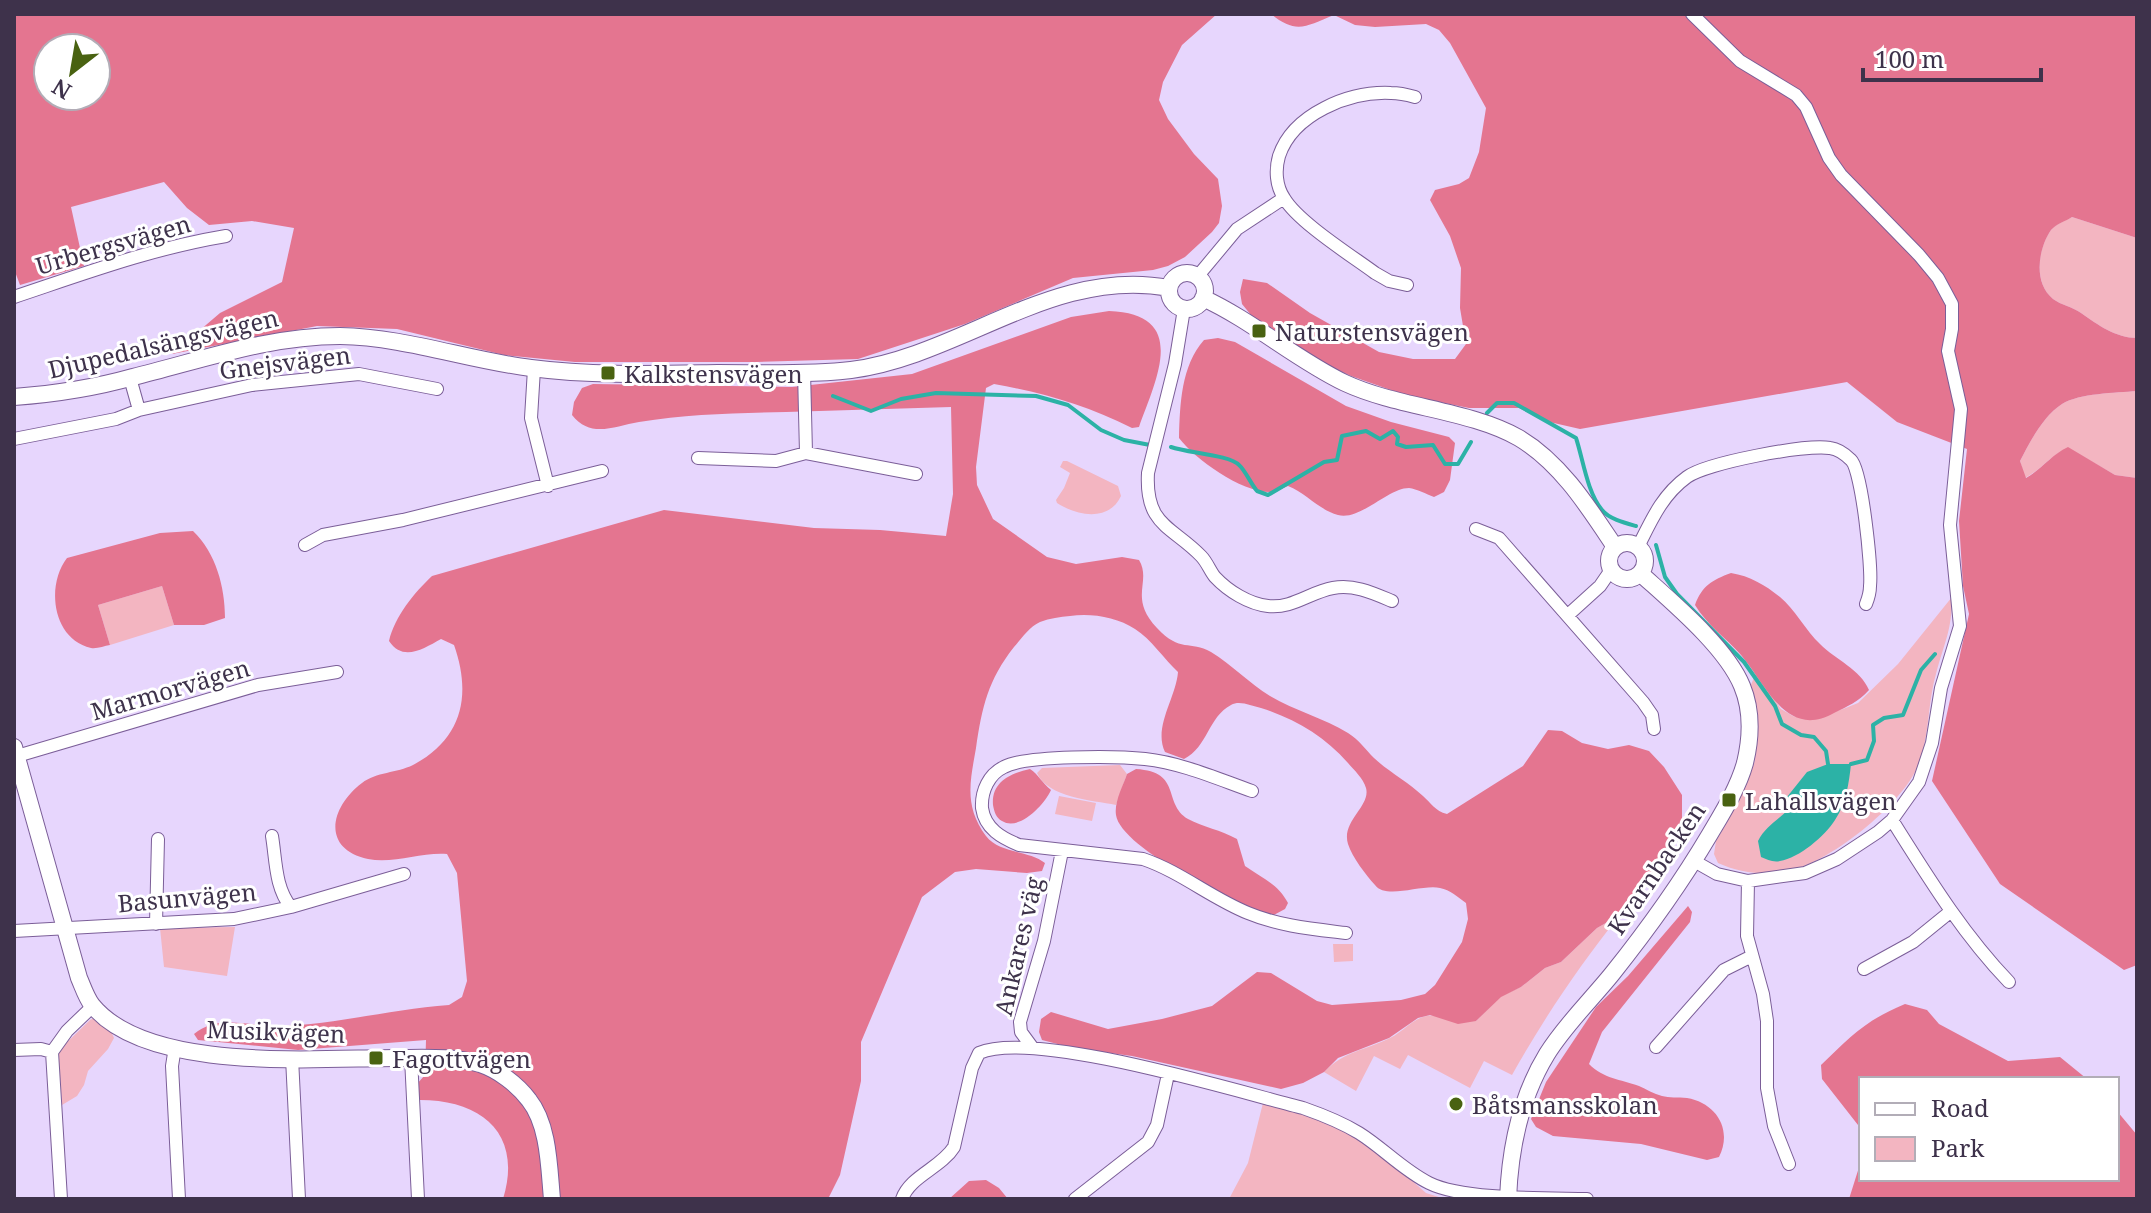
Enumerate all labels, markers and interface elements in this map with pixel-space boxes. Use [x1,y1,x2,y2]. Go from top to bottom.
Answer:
north arrow [32,32,112,112]
scale bar [1863,32,2041,82]
text: 100 m [1875,42,1944,75]
text: N [46,73,76,107]
street label: Urbergsvägen [32,206,194,282]
street label: Djupedalsängsvägen [45,300,281,386]
place label: Naturstensvägen [1275,315,1469,348]
marker: Naturstensvägen [1250,322,1268,340]
street label: Gnejsvägen [217,338,353,386]
place label: Kalkstensvägen [624,357,803,390]
marker: Kalkstensvägen [599,364,617,382]
street label: Marmorvägen [87,651,253,727]
place label: Lahallsvägen [1745,784,1897,817]
marker: Lahallsvägen [1720,791,1738,809]
street label: Kvarnbacken [1600,795,1712,941]
street label: Ankares väg [986,873,1050,1019]
street label: Basunvägen [116,874,258,920]
street label: Musikvägen [206,1012,346,1050]
place label: Fagottvägen [392,1042,531,1075]
marker: Fagottvägen [367,1049,385,1067]
legend [1859,1077,2119,1181]
place label: Båtsmansskolan [1472,1088,1658,1121]
text: Road [1931,1091,1989,1124]
marker: Båtsmansskolan [1447,1095,1465,1113]
text: Park [1931,1131,1985,1164]

